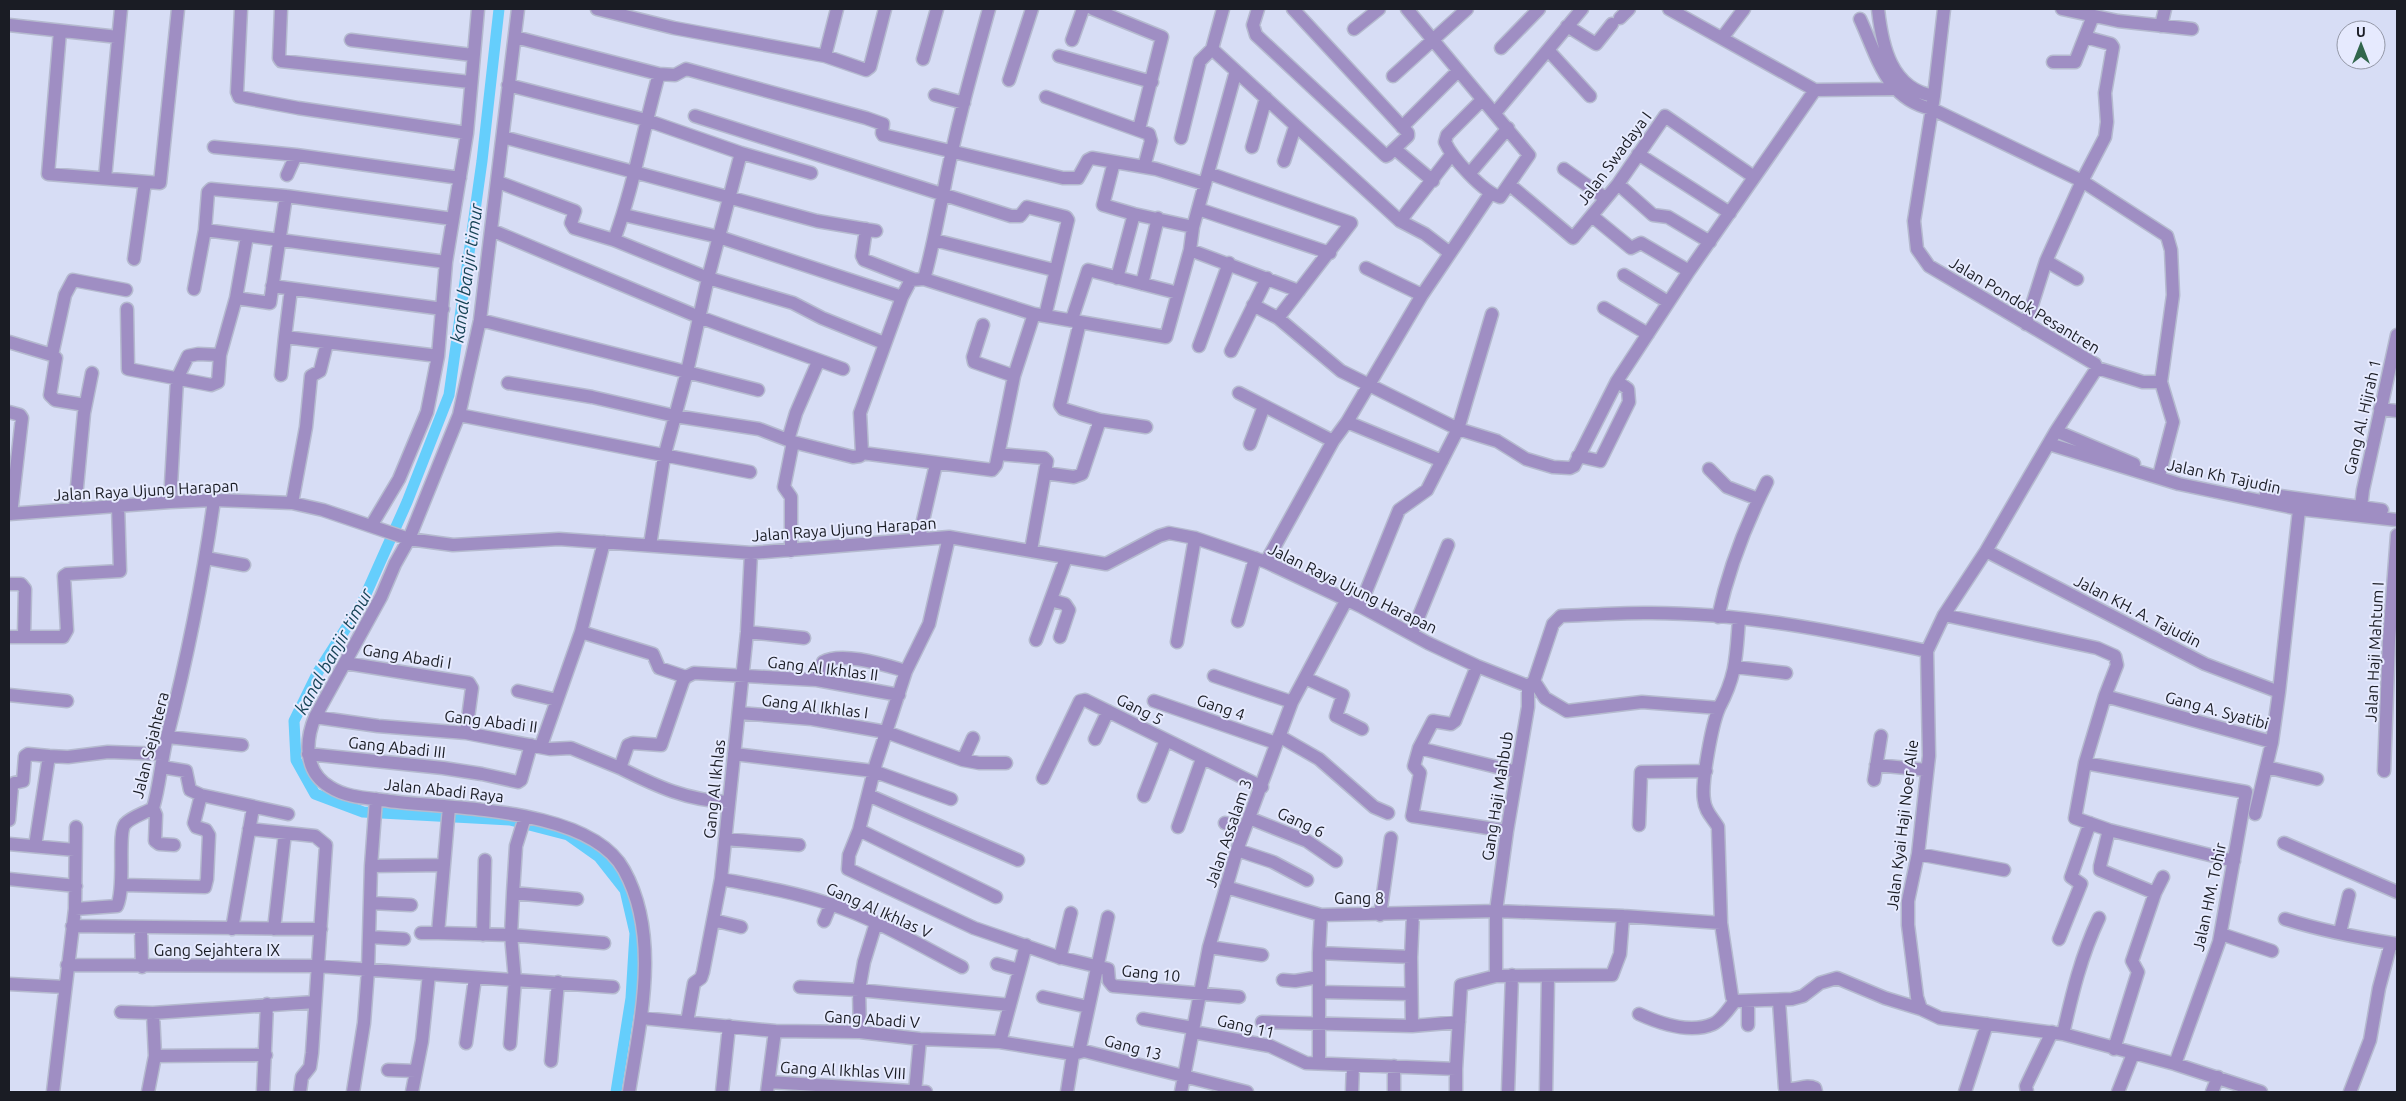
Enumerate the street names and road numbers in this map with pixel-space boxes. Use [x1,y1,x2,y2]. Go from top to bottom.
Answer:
street label: Jalan Swadaya I [1573,108,1655,208]
street label: Jalan Pondok Pesantren [1946,253,2104,357]
street label: Gang Al. Hijrah 1 [2340,357,2384,477]
street label: Jalan Kh Tajudin [2165,455,2283,497]
street label: Jalan Raya Ujung Harapan [53,476,239,504]
street label: Jalan Raya Ujung Harapan [751,514,937,544]
street label: Jalan Raya Ujung Harapan [1266,539,1440,637]
street label: Jalan KH. A. Tajudin [2071,571,2205,651]
street label: Jalan Haji Mahtum I [2361,581,2387,723]
street label: Gang Abadi I [361,640,453,672]
street label: Gang Al Ikhlas II [766,652,880,684]
street label: Gang A. Syatibi [2163,687,2271,733]
street label: Jalan Sejahtera [128,690,172,800]
street label: Gang 5 [1114,690,1166,728]
street label: Gang 4 [1194,690,1248,724]
street label: Gang Al Ikhlas I [761,691,869,721]
street label: Gang Abadi II [443,706,539,736]
street label: Gang Haji Mahbub [1478,730,1516,862]
street label: Gang Abadi III [347,733,447,761]
street label: Gang Al Ikhlas [700,738,728,840]
street label: Jalan Kyai Haji Noer Alie [1883,739,1921,911]
street label: Jalan Abadi Raya [383,775,505,805]
street label: Jalan Assalam 3 [1201,777,1255,889]
street label: Gang 6 [1275,803,1327,841]
street label: Jalan HM. Tohir [2189,841,2229,953]
street label: Gang Al Ikhlas V [823,879,935,941]
street label: Gang 8 [1334,889,1384,907]
street label: Gang Sejahtera IX [154,941,280,959]
street label: Gang 10 [1121,961,1181,985]
street label: Gang Abadi V [824,1007,920,1031]
street label: Gang 11 [1215,1011,1277,1041]
street label: Gang 13 [1102,1031,1164,1063]
street label: Gang Al Ikhlas VIII [780,1058,906,1082]

